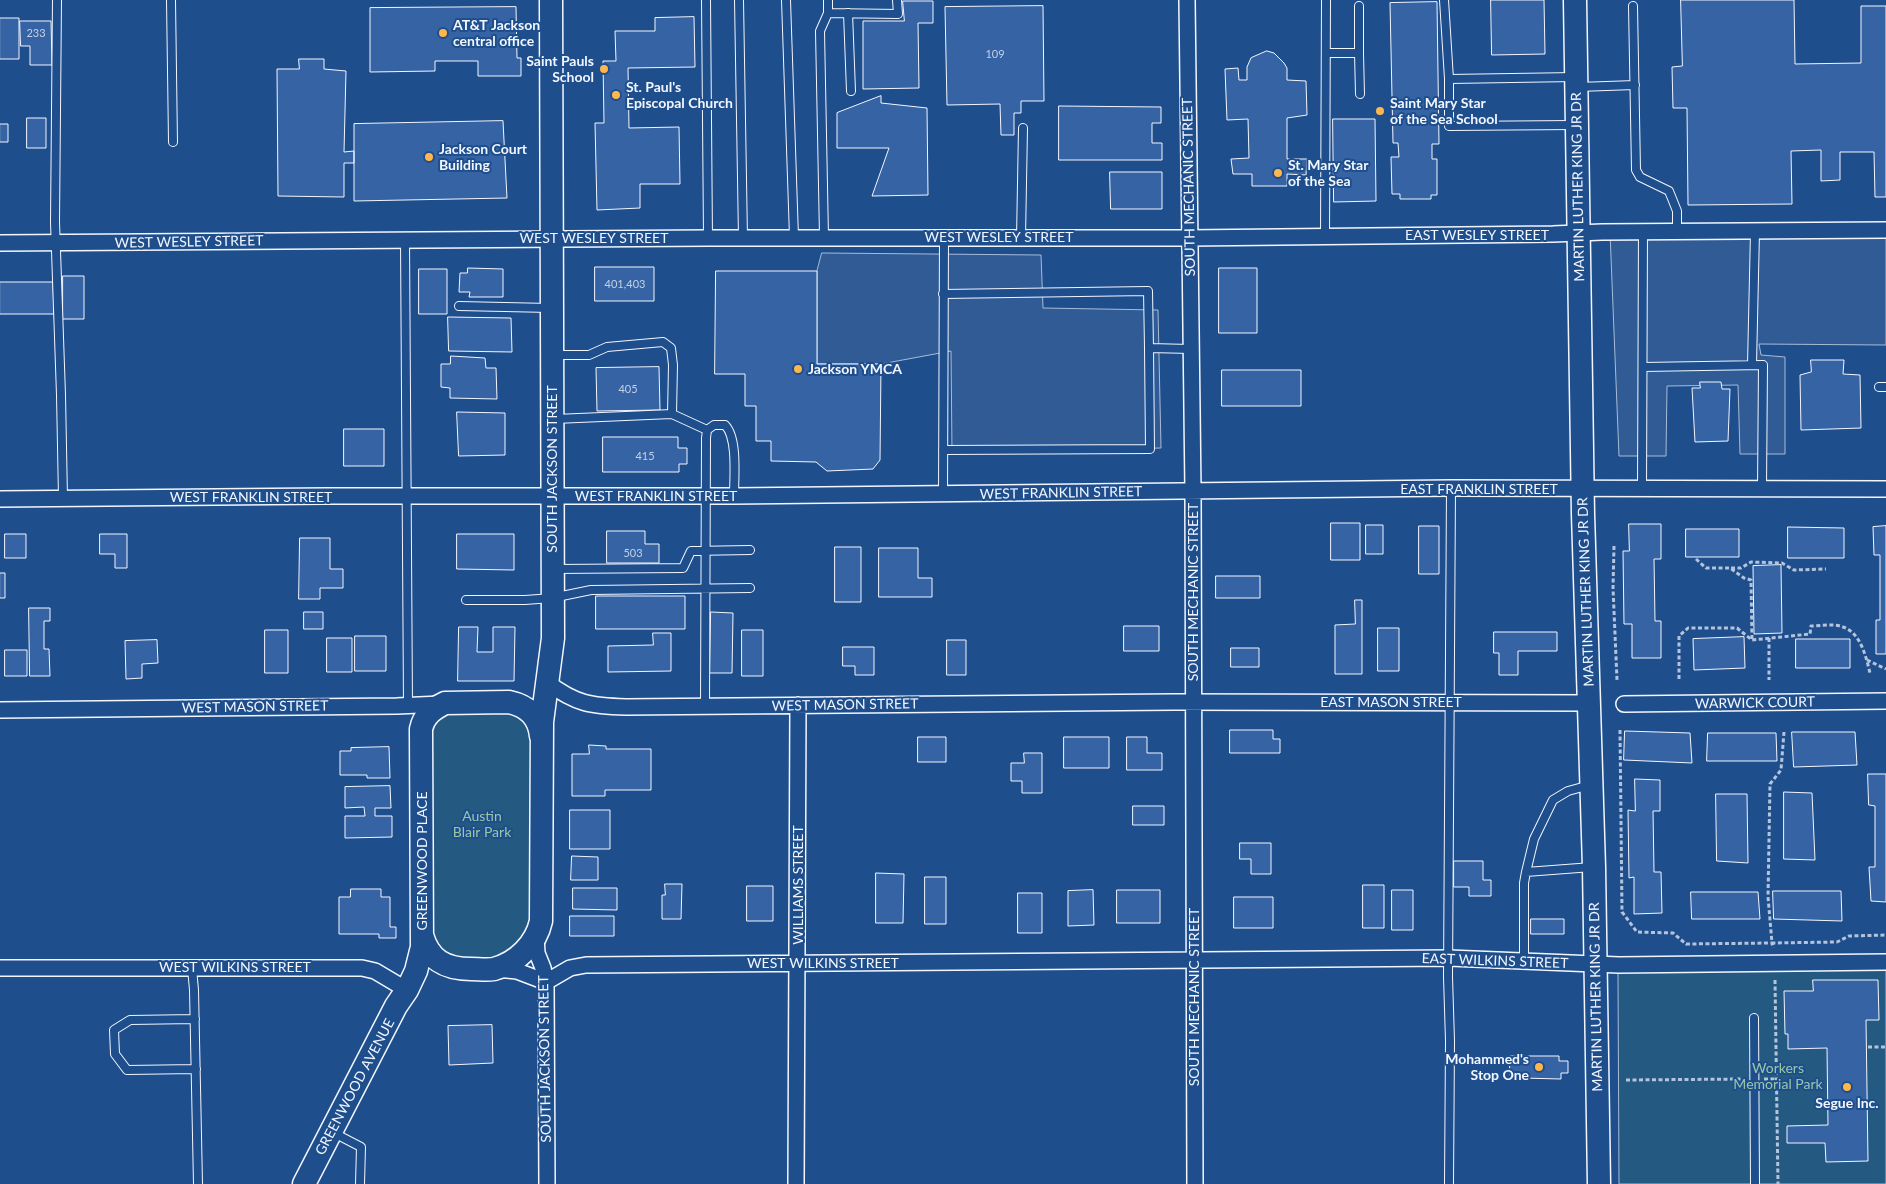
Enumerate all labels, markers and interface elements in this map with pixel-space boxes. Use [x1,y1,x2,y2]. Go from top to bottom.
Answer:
place label: AT&T Jackson central office [453,17,540,49]
house number: 233 [26,26,46,40]
marker: AT&T Jackson central office [437,27,449,39]
house number: 109 [985,47,1005,61]
place label: Saint Pauls School [526,53,594,85]
marker: Saint Pauls School [598,63,610,75]
place label: St. Paul's Episcopal Church [626,79,733,111]
marker: St. Paul's Episcopal Church [610,89,622,101]
street label: MARTIN LUTHER KING JR DR [1568,92,1588,282]
place label: Saint Mary Star of the Sea School [1390,95,1498,128]
street label: SOUTH MECHANIC STREET [1179,98,1199,276]
marker: Saint Mary Star of the Sea School [1374,105,1386,117]
place label: Jackson Court Building [439,141,527,174]
marker: Jackson Court Building [423,151,435,163]
place label: St. Mary Star of the Sea [1288,157,1368,190]
marker: St. Mary Star of the Sea [1272,167,1284,179]
street label: EAST WESLEY STREET [1405,227,1549,243]
street label: WEST WESLEY STREET [925,229,1073,245]
street label: WEST WESLEY STREET [520,230,668,246]
street label: WEST WESLEY STREET [114,232,264,252]
house number: 401,403 [605,277,645,291]
place label: Jackson YMCA [808,361,902,377]
marker: Jackson YMCA [792,363,804,375]
house number: 405 [618,382,638,396]
street label: SOUTH JACKSON STREET [544,385,560,553]
house number: 415 [635,449,655,463]
street label: EAST FRANKLIN STREET [1400,481,1558,497]
street label: WEST FRANKLIN STREET [980,483,1142,503]
street label: WEST FRANKLIN STREET [575,488,737,504]
street label: WEST FRANKLIN STREET [170,489,332,505]
street label: MARTIN LUTHER KING JR DR [1574,497,1598,687]
street label: SOUTH MECHANIC STREET [1185,503,1201,681]
house number: 503 [623,546,643,560]
street label: EAST MASON STREET [1320,694,1462,710]
street label: WARWICK COURT [1695,694,1815,712]
street label: WEST MASON STREET [772,695,918,715]
street label: WEST MASON STREET [182,697,328,717]
street label: GREENWOOD PLACE [414,791,430,931]
park label: Austin Blair Park [453,808,511,840]
street label: WILLIAMS STREET [790,825,806,945]
street label: MARTIN LUTHER KING JR DR [1586,902,1606,1092]
street label: SOUTH MECHANIC STREET [1186,908,1202,1086]
street label: EAST WILKINS STREET [1421,950,1569,972]
street label: WEST WILKINS STREET [747,955,899,971]
street label: WEST WILKINS STREET [159,959,311,975]
street label: SOUTH JACKSON STREET [535,975,555,1143]
street label: GREENWOOD AVENUE [312,1016,398,1158]
place label: Mohammed's Stop One [1445,1051,1529,1084]
park label: Workers Memorial Park [1733,1060,1823,1092]
marker: Mohammed's Stop One [1533,1061,1545,1073]
marker: Segue Inc. [1841,1081,1853,1093]
place label: Segue Inc. [1815,1095,1879,1111]

